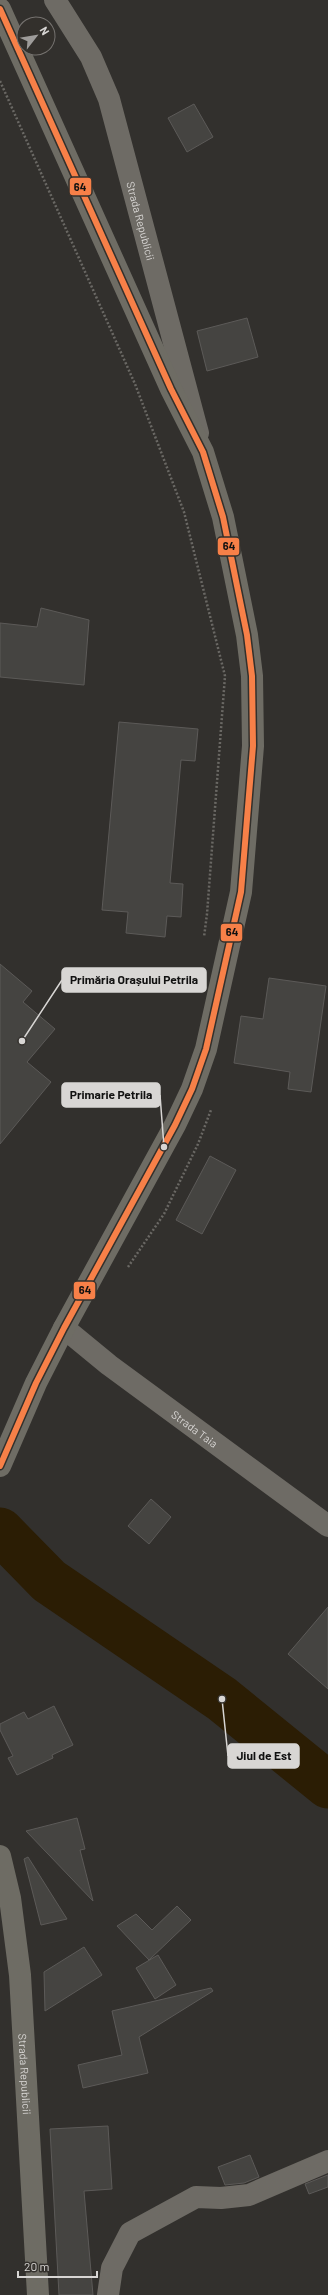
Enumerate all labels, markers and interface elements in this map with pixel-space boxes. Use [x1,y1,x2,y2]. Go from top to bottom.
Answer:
north arrow [16,16,56,56]
text: N [38,24,52,37]
line badge: 64 [69,177,92,196]
text: 64 [74,180,87,193]
street label: Strada Republicii [125,180,158,262]
line badge: 64 [217,537,240,556]
text: 64 [223,539,236,552]
line badge: 64 [220,923,243,942]
text: 64 [226,925,239,938]
callout: Primăria Orașului Petrila [62,968,206,992]
text: Primăria Orașului Petrila [70,972,198,986]
callout: Primarie Petrila [62,1083,160,1107]
text: Primarie Petrila [70,1087,152,1101]
line badge: 64 [73,1281,96,1300]
text: 64 [79,1283,92,1296]
street label: Strada Taia [169,1407,221,1449]
callout: Jiul de Est [228,1744,299,1768]
text: Jiul de Est [236,1748,292,1762]
street label: Strada Republicii [17,2033,34,2115]
scale bar [18,2253,97,2279]
text: 20 m [24,2259,50,2273]

